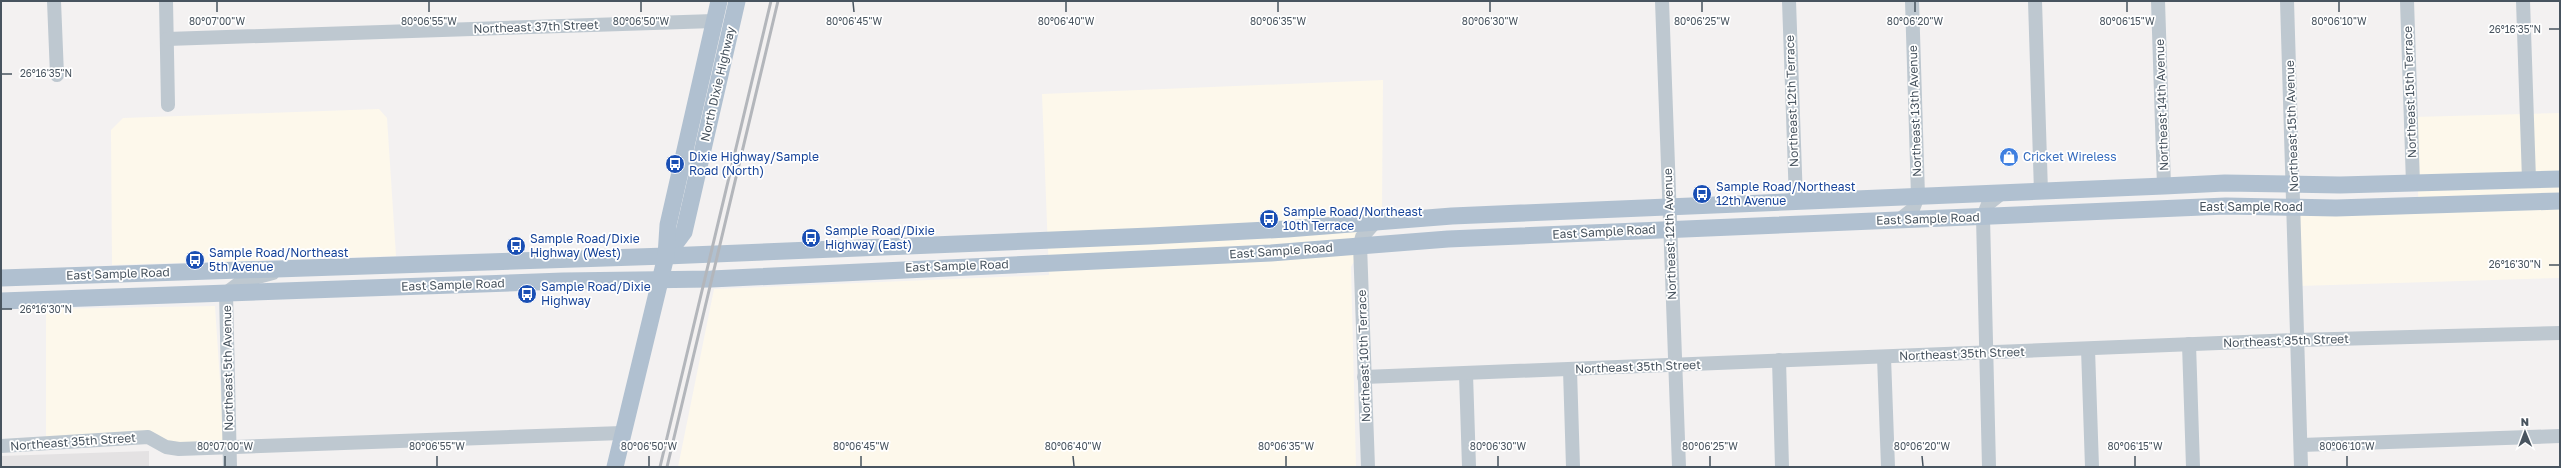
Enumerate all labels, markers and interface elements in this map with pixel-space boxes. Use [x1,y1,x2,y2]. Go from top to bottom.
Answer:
text: 80°07'00"W [189,15,245,27]
text: 80°06'55"W [401,15,457,27]
text: 80°06'50"W [613,15,670,27]
text: 80°06'45"W [826,15,883,27]
text: 80°06'40"W [1038,15,1095,27]
text: 80°06'35"W [1250,15,1306,27]
text: 80°06'30"W [1462,15,1519,27]
text: 80°06'25"W [1674,15,1730,27]
text: 80°06'20"W [1887,15,1944,27]
text: 80°06'15"W [2100,15,2155,27]
text: 80°06'10"W [2311,15,2367,27]
street label: Northeast 37th Street [473,17,599,36]
text: 26°16'35"N [2489,23,2541,35]
street label: North Dixie Highway [697,25,738,143]
street label: Northeast 15th Terrace [2400,26,2419,158]
street label: Northeast 12th Terrace [1782,35,1801,167]
street label: Northeast 14th Avenue [2152,39,2171,171]
street label: Northeast 13th Avenue [1905,45,1924,177]
street label: Northeast 15th Avenue [2282,60,2301,192]
text: 26°16'35"N [20,67,72,79]
shop icon: Cricket Wireless [1998,146,2020,168]
place label: Dixie Highway/Sample Road (North) [689,149,819,178]
place label: Cricket Wireless [2023,149,2117,164]
bus stop icon: Dixie Highway/Sample Road (North) [664,153,686,175]
street label: Northeast 12th Avenue [1660,168,1679,300]
place label: Sample Road/Northeast 12th Avenue [1716,179,1856,208]
bus stop icon: Sample Road/Northeast 12th Avenue [1691,183,1713,205]
street label: East Sample Road [2199,199,2303,214]
place label: Sample Road/Northeast 10th Terrace [1283,204,1423,233]
bus stop icon: Sample Road/Northeast 10th Terrace [1258,208,1280,230]
street label: East Sample Road [1876,209,1980,228]
street label: East Sample Road [1552,221,1656,242]
place label: Sample Road/Dixie Highway (East) [825,223,935,252]
bus stop icon: Sample Road/Dixie Highway (East) [800,227,822,249]
place label: Sample Road/Dixie Highway (West) [530,231,640,260]
bus stop icon: Sample Road/Dixie Highway (West) [505,235,527,257]
street label: East Sample Road [1229,239,1333,262]
place label: Sample Road/Northeast 5th Avenue [209,245,349,274]
bus stop icon: Sample Road/Northeast 5th Avenue [184,249,206,271]
street label: East Sample Road [905,256,1009,275]
text: 26°16'30"N [2489,258,2541,270]
street label: East Sample Road [66,264,170,283]
street label: East Sample Road [401,275,505,294]
place label: Sample Road/Dixie Highway [541,279,651,308]
bus stop icon: Sample Road/Dixie Highway [516,283,538,305]
street label: Northeast 10th Terrace [1354,289,1373,423]
text: 26°16'30"N [20,303,72,315]
street label: Northeast 5th Avenue [219,305,236,431]
street label: Northeast 35th Street [2223,331,2349,350]
street label: Northeast 35th Street [1899,344,2025,363]
street label: Northeast 35th Street [1575,357,1701,376]
north arrow [2505,412,2545,452]
text: N [2521,415,2529,428]
street label: Northeast 35th Street [10,430,137,453]
text: 80°07'00"W [197,440,253,452]
text: 80°06'55"W [409,440,465,452]
text: 80°06'50"W [621,440,678,452]
text: 80°06'45"W [833,440,890,452]
text: 80°06'40"W [1045,440,1102,452]
text: 80°06'35"W [1258,440,1314,452]
text: 80°06'30"W [1470,440,1527,452]
text: 80°06'25"W [1682,440,1738,452]
text: 80°06'20"W [1894,440,1951,452]
text: 80°06'15"W [2108,440,2163,452]
text: 80°06'10"W [2319,440,2375,452]

